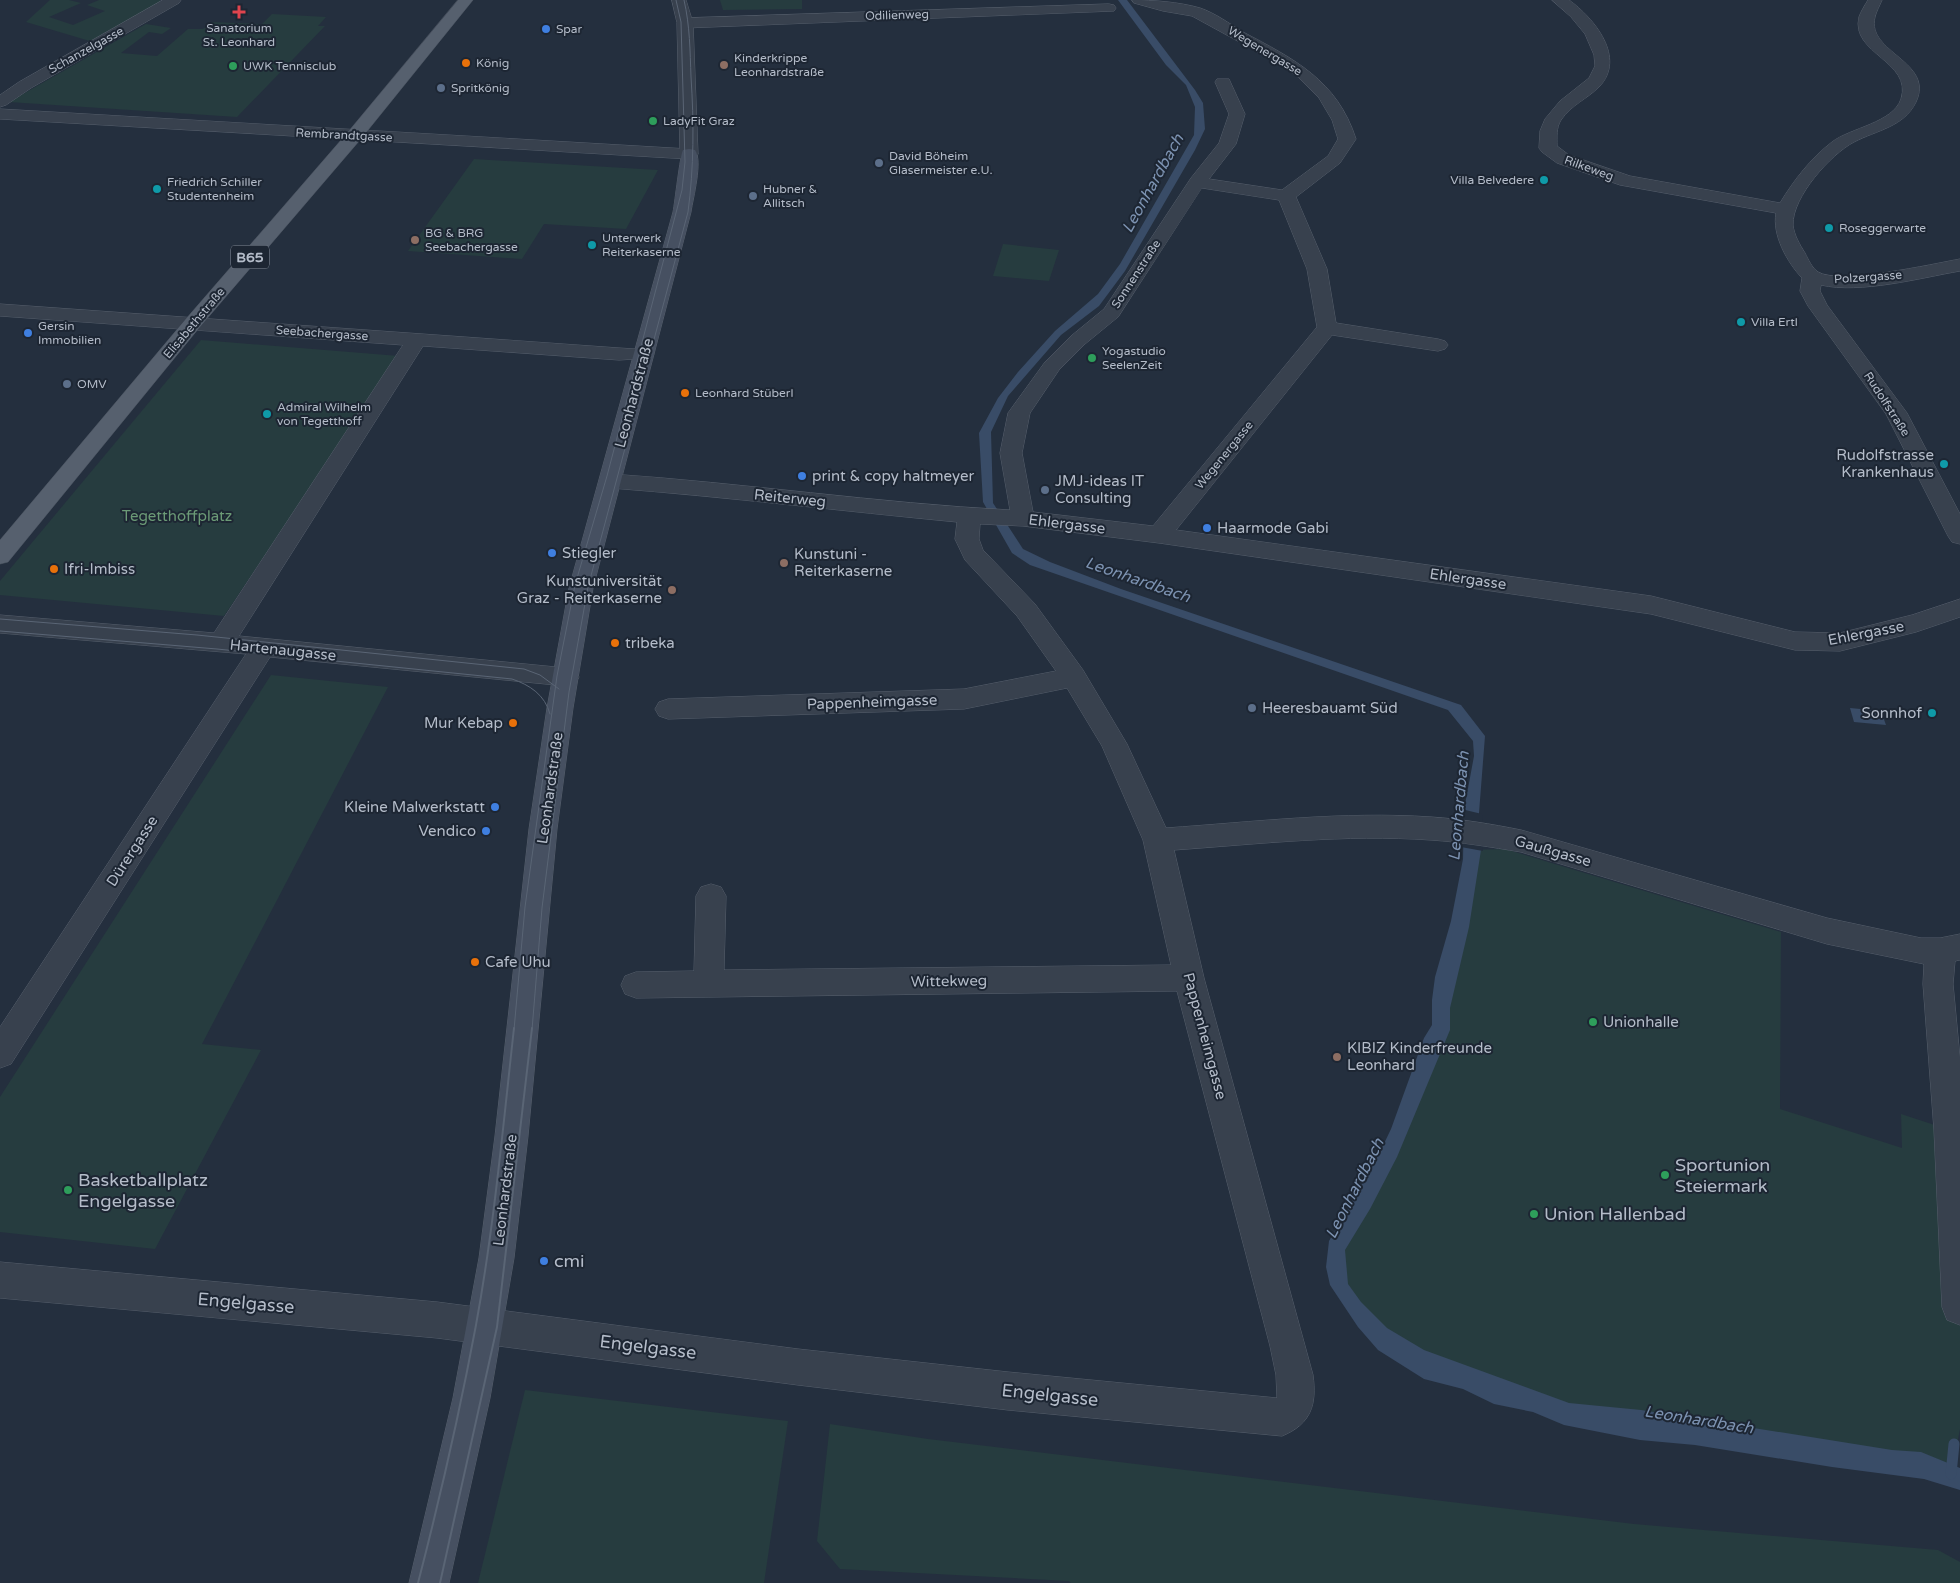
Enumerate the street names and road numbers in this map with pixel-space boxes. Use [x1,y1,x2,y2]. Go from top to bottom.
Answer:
street label: Odilienweg [865,7,929,23]
street label: Wegenergasse [1225,23,1305,79]
street label: Schanzelgasse [46,24,126,76]
street label: Rembrandtgasse [295,125,393,145]
street label: Rilkeweg [1562,153,1616,183]
street label: Sonnenstraße [1109,237,1164,311]
road number: B65 [231,246,269,268]
street label: Polzergasse [1834,268,1903,286]
street label: Elisabethstraße [160,285,228,361]
street label: Seebachergasse [275,323,369,343]
street label: Leonhardstraße [611,336,657,450]
street label: Rudolfstraße [1861,369,1913,439]
street label: Wegenergasse [1192,418,1256,492]
street label: Reiterweg [753,485,827,511]
street label: Ehlergasse [1028,510,1106,538]
street label: Ehlergasse [1428,565,1508,593]
street label: Ehlergasse [1826,617,1906,649]
street label: Hartenaugasse [229,635,337,665]
street label: Pappenheimgasse [806,691,938,713]
street label: Leonhardstraße [533,731,567,845]
street label: Dürergasse [103,812,161,890]
street label: Gaußgasse [1513,831,1593,871]
street label: Wittekweg [911,971,987,991]
street label: Pappenheimgasse [1179,971,1231,1101]
street label: Leonhardstraße [489,1133,521,1247]
street label: Engelgasse [197,1288,295,1318]
street label: Engelgasse [598,1330,698,1364]
street label: Engelgasse [1000,1379,1100,1411]

